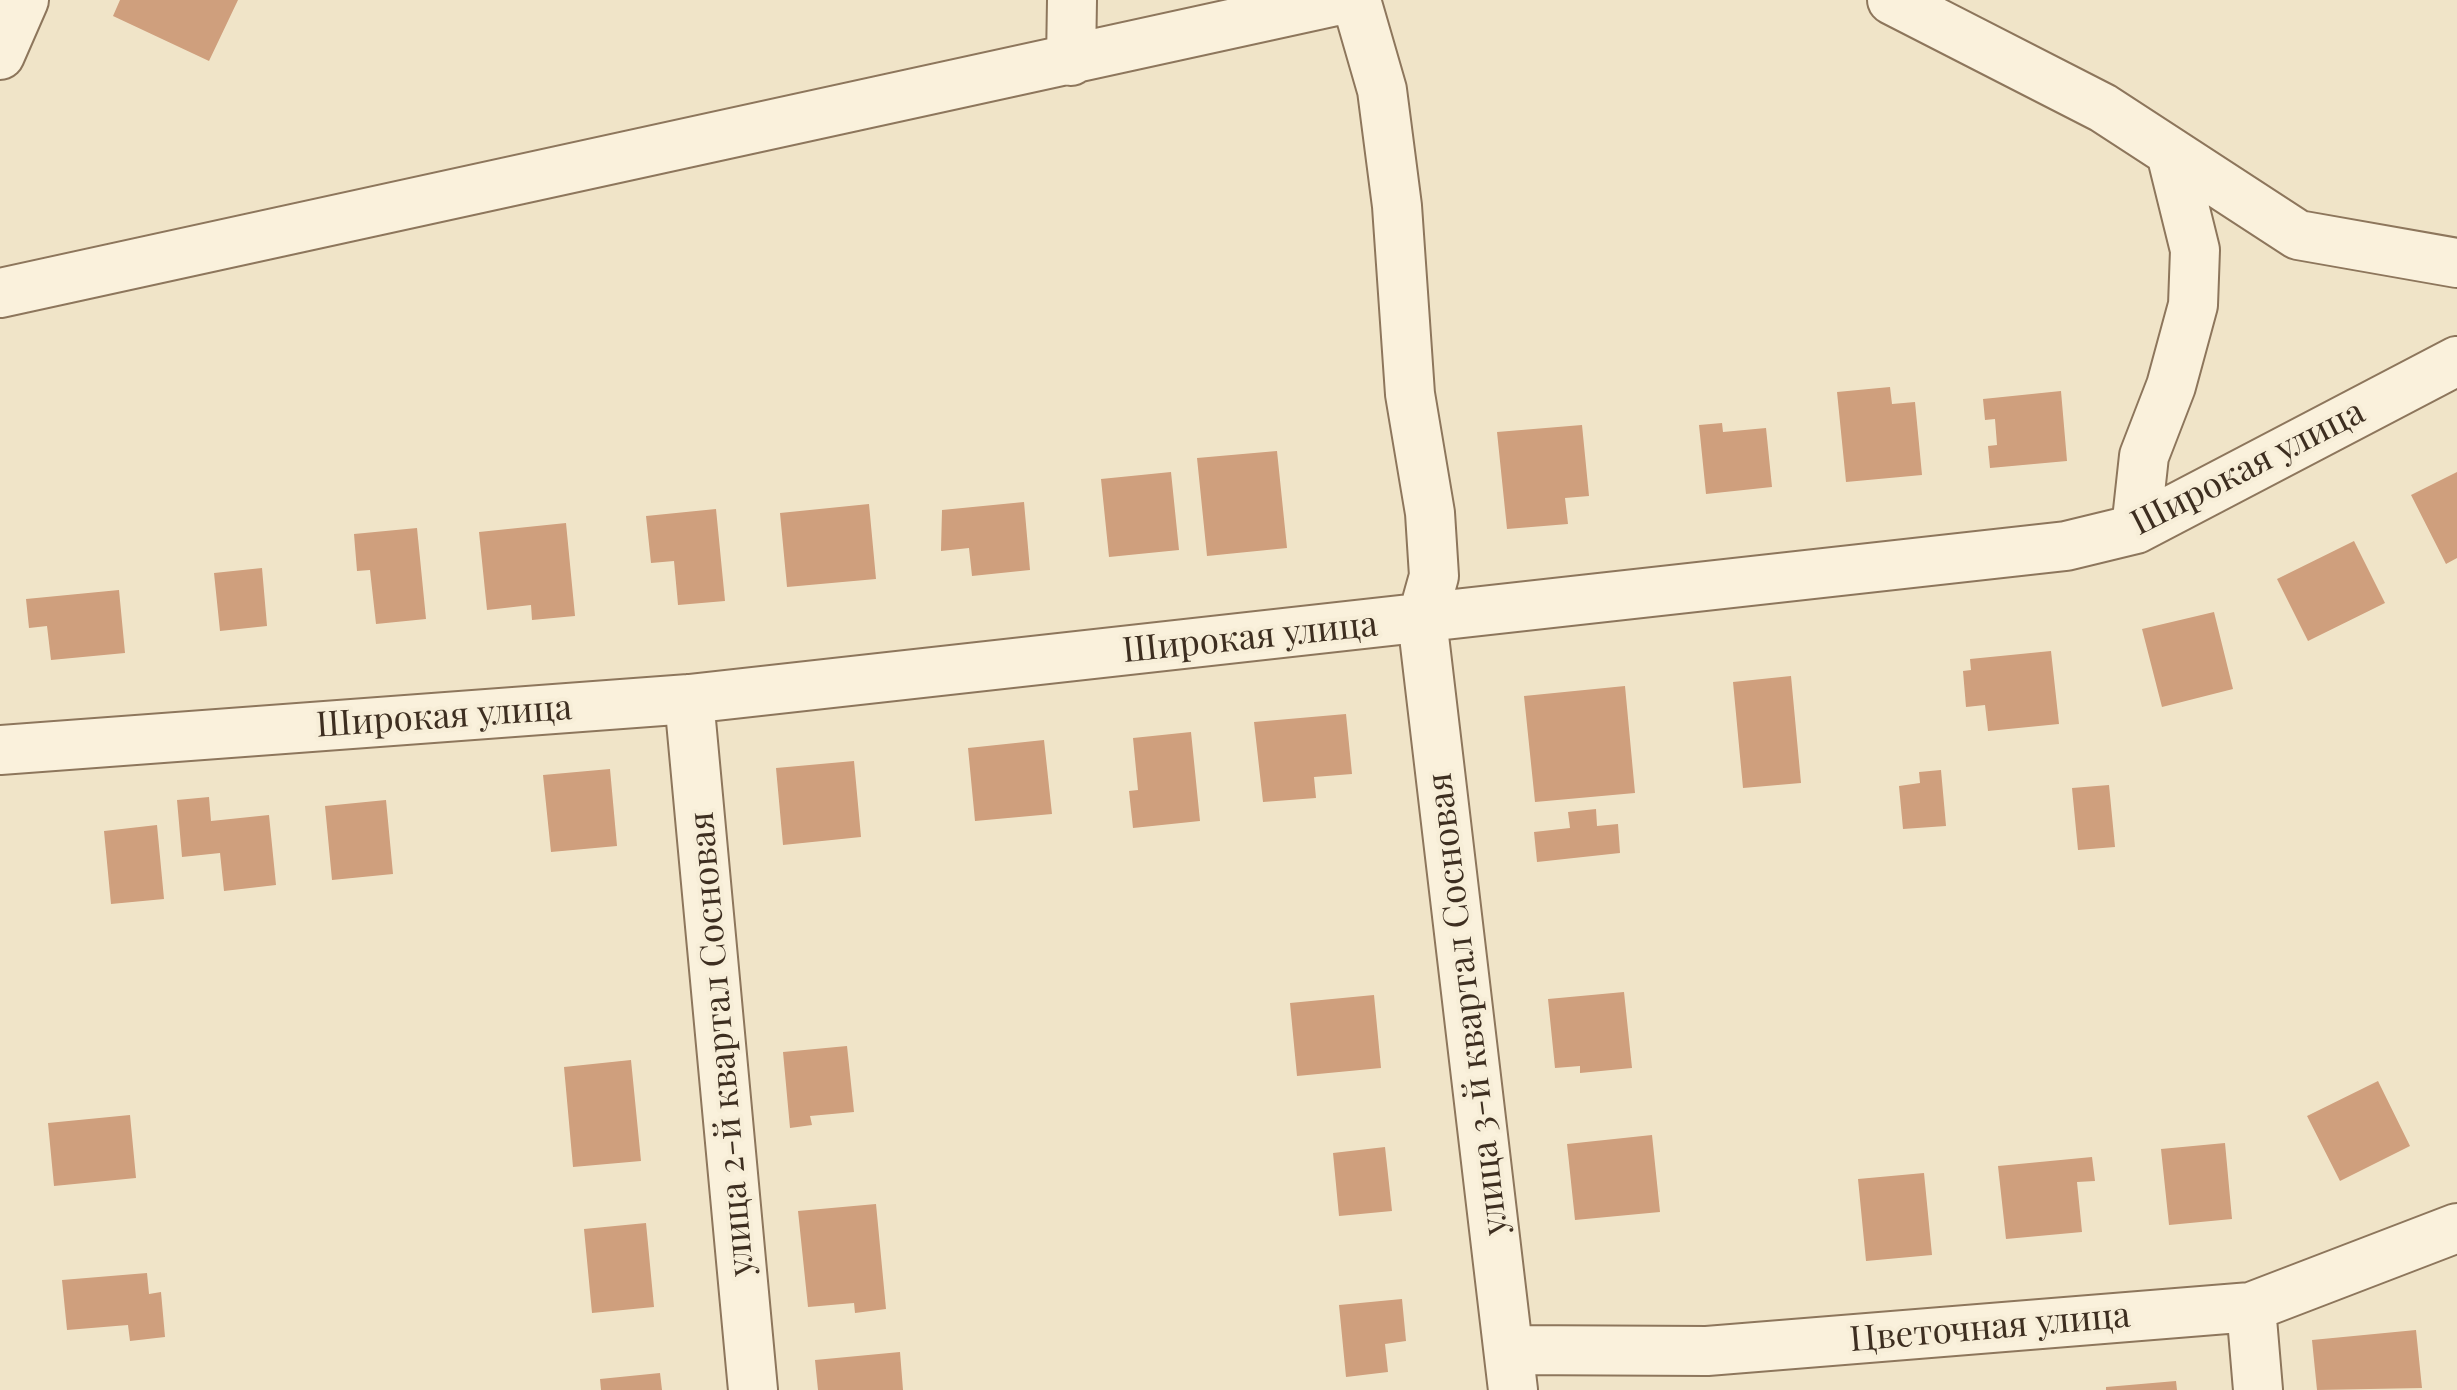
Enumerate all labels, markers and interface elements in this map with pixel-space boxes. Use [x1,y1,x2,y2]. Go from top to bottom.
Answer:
street label: Широкая улица [2124,391,2372,545]
street label: Широкая улица [1120,604,1380,672]
street label: Широкая улица [315,687,573,747]
street label: улица 3-й квартал Сосновая [1419,770,1517,1238]
street label: улица 2-й квартал Сосновая [681,810,763,1278]
street label: Цветочная улица [1848,1295,2132,1361]

